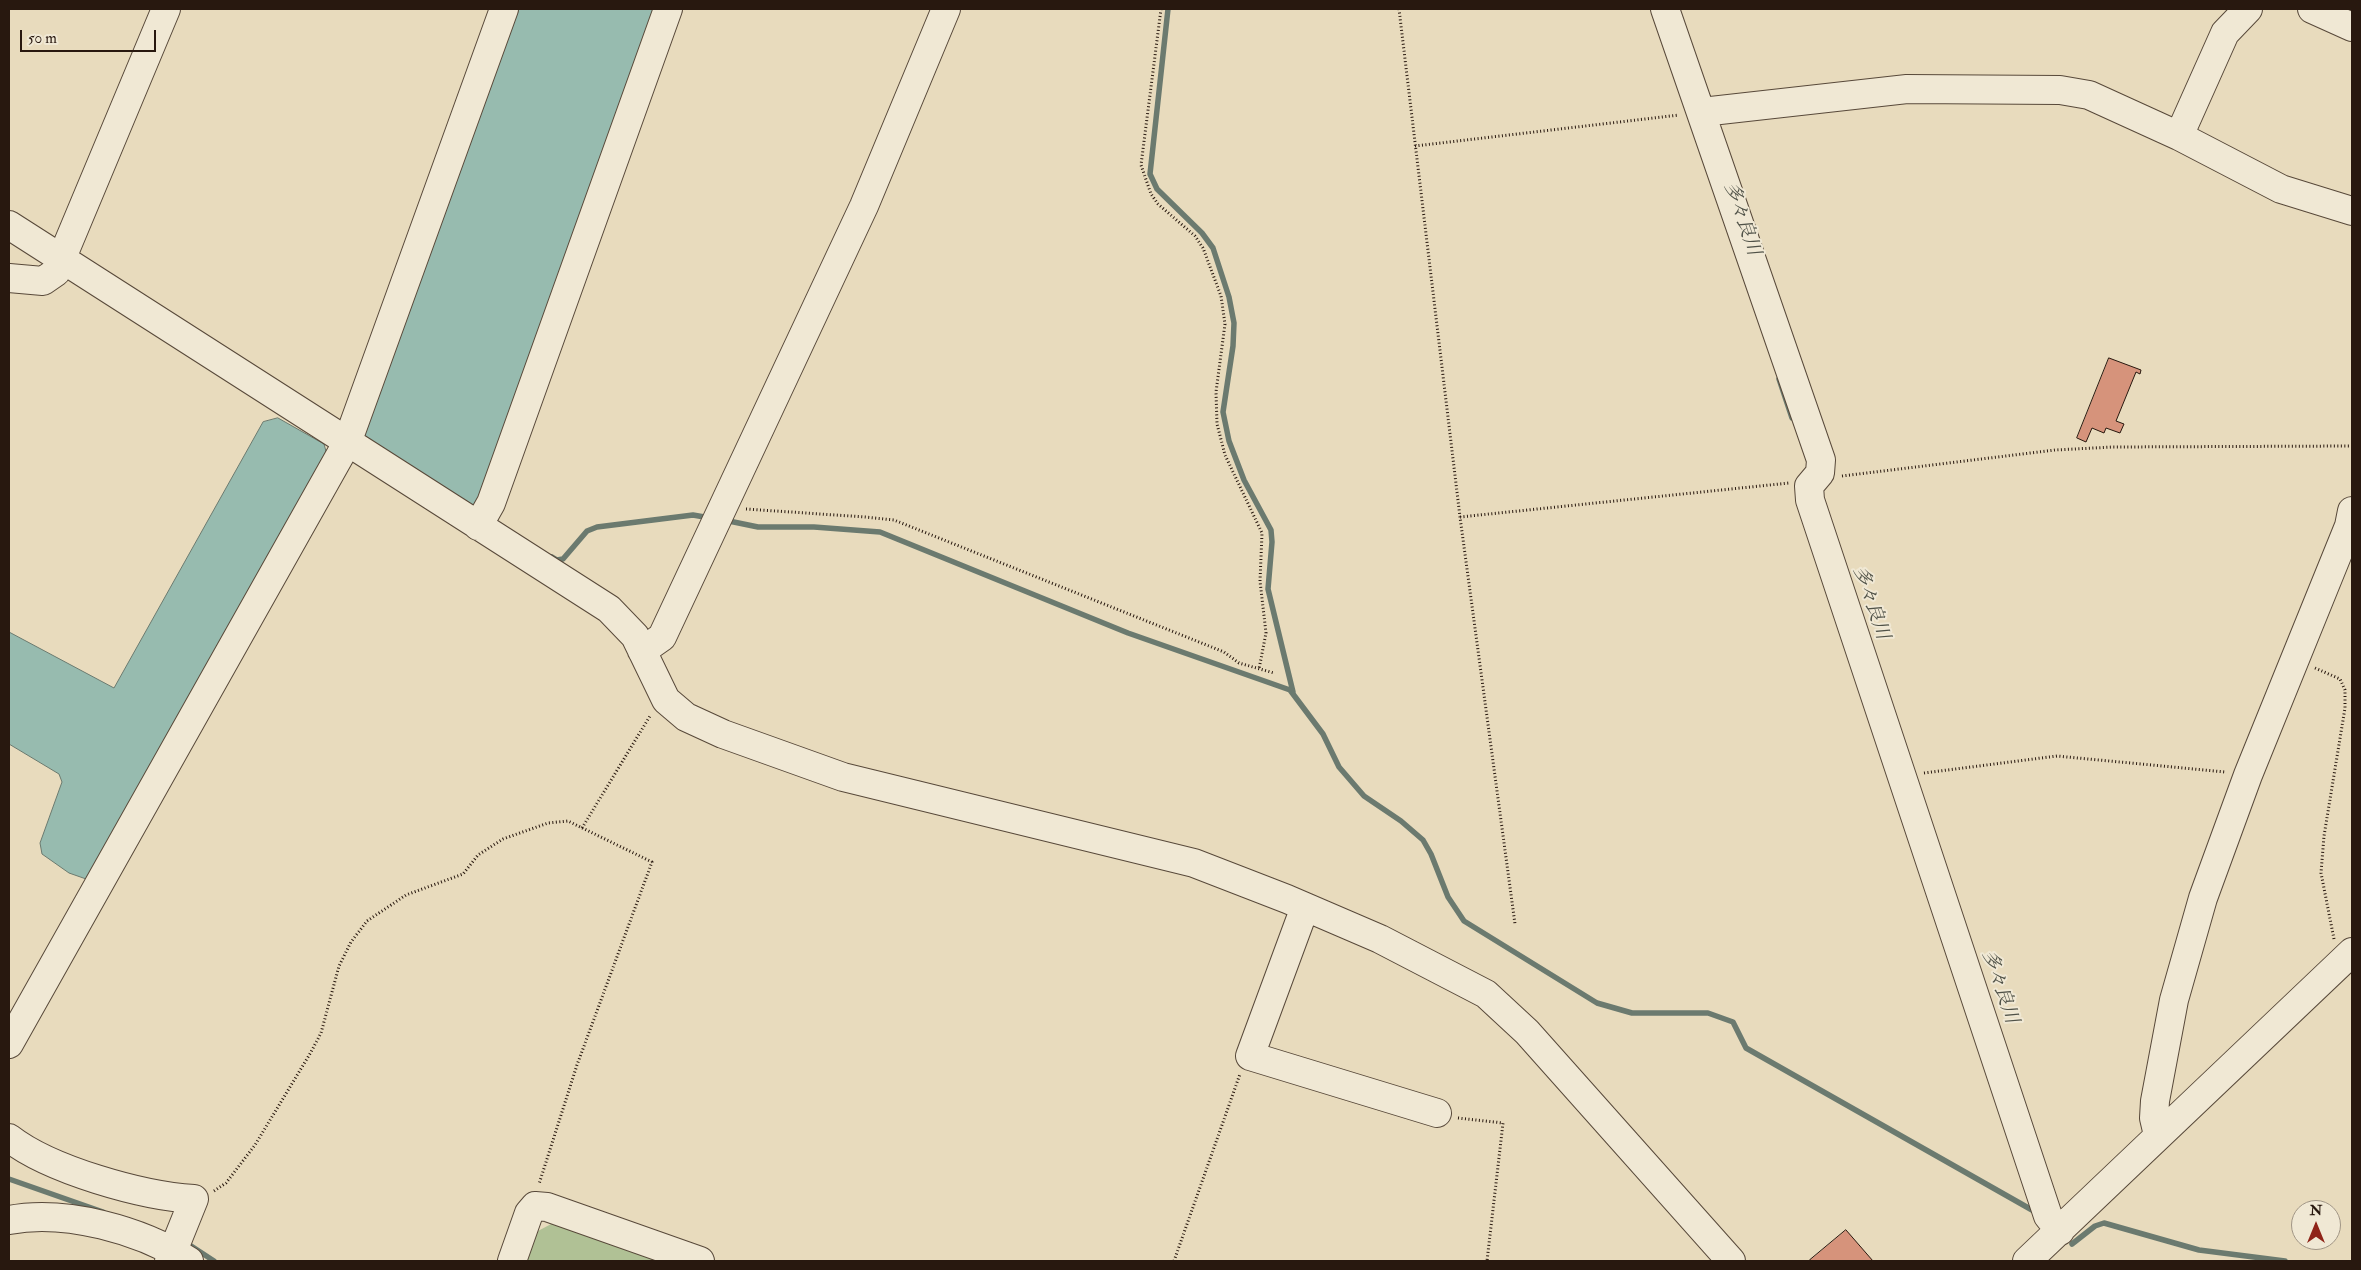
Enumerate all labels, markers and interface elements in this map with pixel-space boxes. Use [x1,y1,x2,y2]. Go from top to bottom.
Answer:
scale bar [22,20,159,52]
text: 50 m [28,29,57,48]
water label: 多々良川 [1718,179,1764,259]
water label: 多々良川 [1847,563,1893,643]
water label: 多々良川 [1976,947,2022,1027]
north arrow [2291,1200,2341,1250]
text: N [2310,1202,2322,1219]

